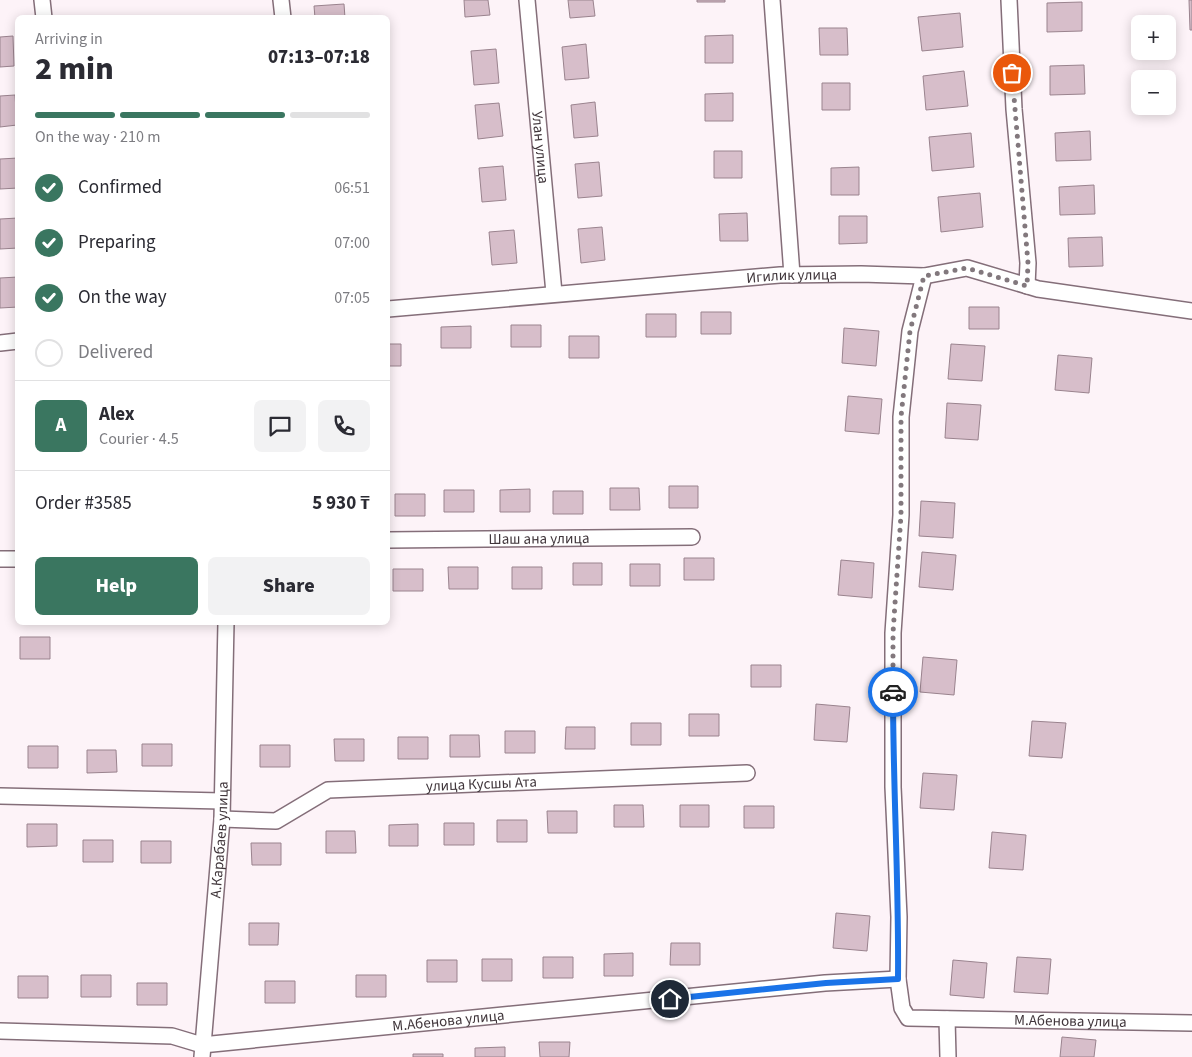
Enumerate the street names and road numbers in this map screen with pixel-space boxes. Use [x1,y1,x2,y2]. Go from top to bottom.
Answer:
street label: Улан улица [526,110,554,185]
street label: Игилик улица [745,264,837,289]
street label: Шаш ана улица [488,528,590,550]
street label: улица Кусшы Ата [425,772,537,797]
street label: А.Карабаев улица [205,781,234,899]
street label: М.Абенова улица [391,1005,505,1037]
street label: М.Абенова улица [1014,1010,1127,1033]

